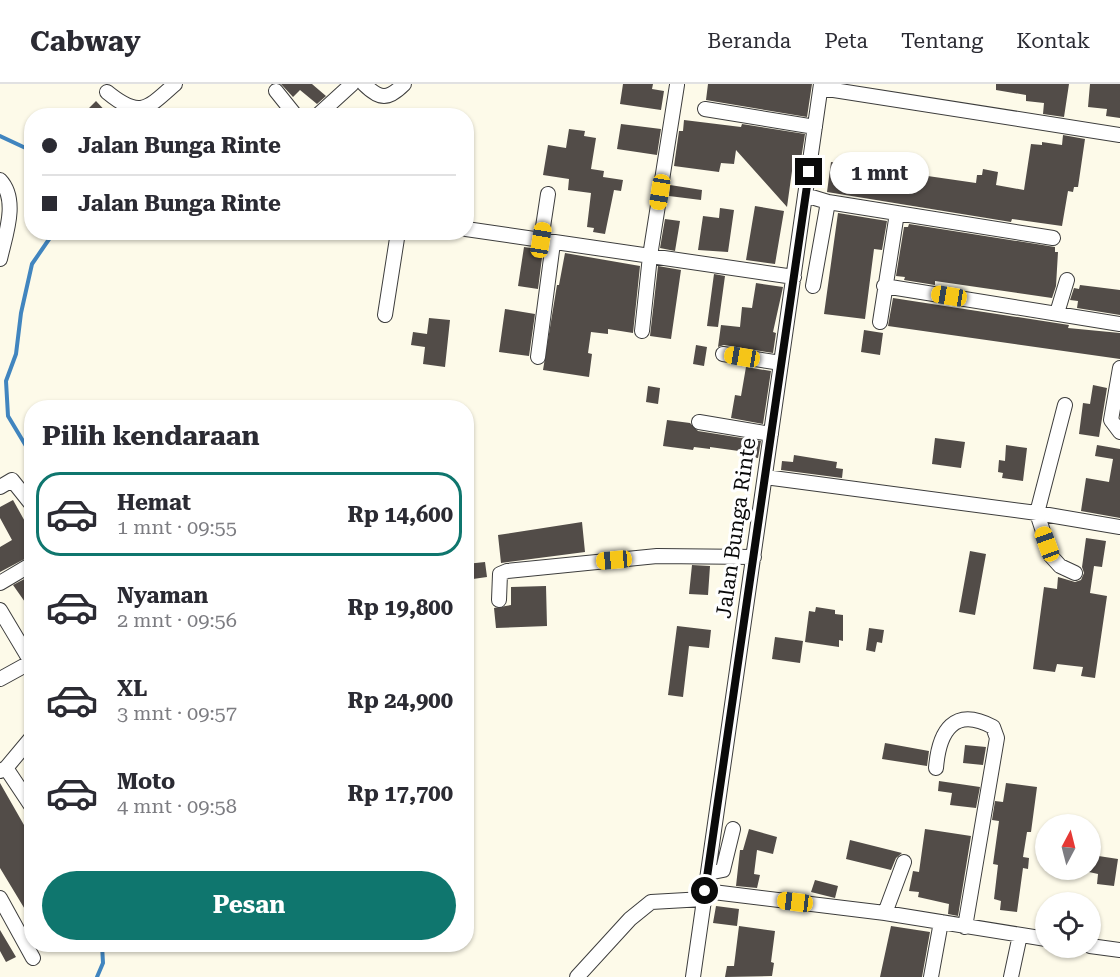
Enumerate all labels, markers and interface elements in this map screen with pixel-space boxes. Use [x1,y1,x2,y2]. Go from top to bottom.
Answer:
text: Cabway [30,25,141,58]
text: Beranda [707,29,791,53]
text: Peta [824,29,868,53]
text: Tentang [901,29,983,53]
text: Kontak [1016,29,1090,53]
text: Jalan Bunga Rinte [78,133,281,158]
callout: 1 mnt [830,151,929,193]
route end [795,158,822,185]
text: 1 mnt [851,161,908,185]
car [648,173,672,211]
text: Jalan Bunga Rinte [78,191,281,216]
car [529,221,553,259]
car [930,284,968,308]
car [723,345,761,369]
text: Pilih kendaraan [42,420,260,452]
street label: Jalan Bunga Rinte [711,436,761,620]
icon: car [45,487,99,541]
text: Hemat [117,490,191,515]
text: Rp 14,600 [348,502,453,527]
text: 1 mnt · 09:55 [117,515,237,539]
car [1032,524,1062,564]
car [595,549,633,571]
icon: car [45,580,99,634]
text: Nyaman [117,583,208,608]
text: Rp 19,800 [348,595,453,620]
text: 2 mnt · 09:56 [117,608,237,632]
icon: car [45,673,99,727]
text: XL [117,676,147,701]
text: Rp 24,900 [348,688,453,713]
text: 3 mnt · 09:57 [117,701,237,725]
icon: car [45,766,99,820]
text: Moto [117,769,175,794]
text: Rp 17,700 [348,781,453,806]
text: 4 mnt · 09:58 [117,794,237,818]
north arrow [1035,814,1101,880]
map controls [1035,814,1101,958]
button: Pesan [42,871,456,940]
route start [691,877,718,904]
car [776,891,814,913]
button: locate [1035,892,1101,958]

